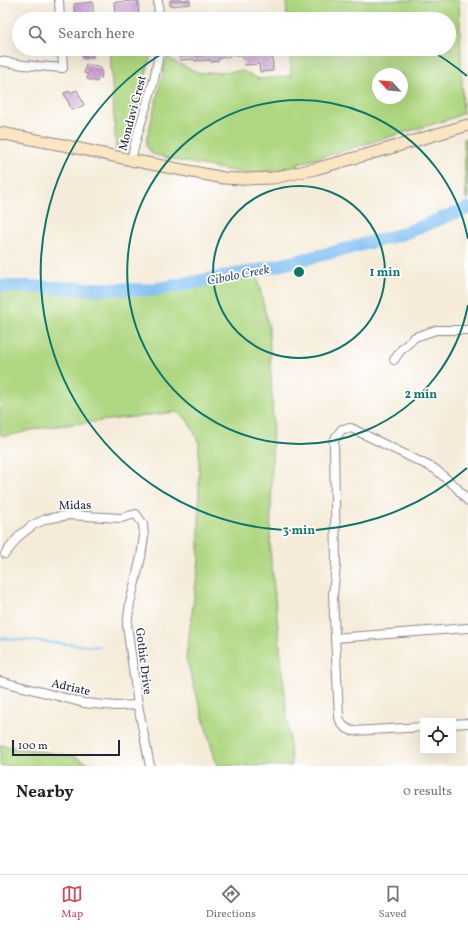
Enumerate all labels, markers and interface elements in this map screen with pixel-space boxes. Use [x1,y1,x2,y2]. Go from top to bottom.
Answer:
search box [12,12,456,56]
icon: search [26,23,48,45]
text: Search here [58,24,135,45]
north arrow [372,68,408,104]
street label: Mondavi Crest [115,74,151,153]
water label: Cibolo Creek [206,261,271,291]
centre of rings [292,265,306,279]
text: 1 min [370,265,401,281]
text: 2 min [405,387,437,403]
street label: Midas [59,498,91,514]
text: 3 min [283,523,315,539]
street label: Gothic Drive [131,627,155,696]
street label: Adriate [50,676,92,700]
map controls [420,718,456,754]
button: locate [420,718,456,754]
scale bar [12,738,120,757]
text: 100 m [18,739,48,754]
text: Nearby [16,781,74,804]
text: 0 results [403,783,452,801]
tab: Map [61,883,83,922]
tab: Directions [206,883,256,922]
tab: Saved [378,883,407,922]

